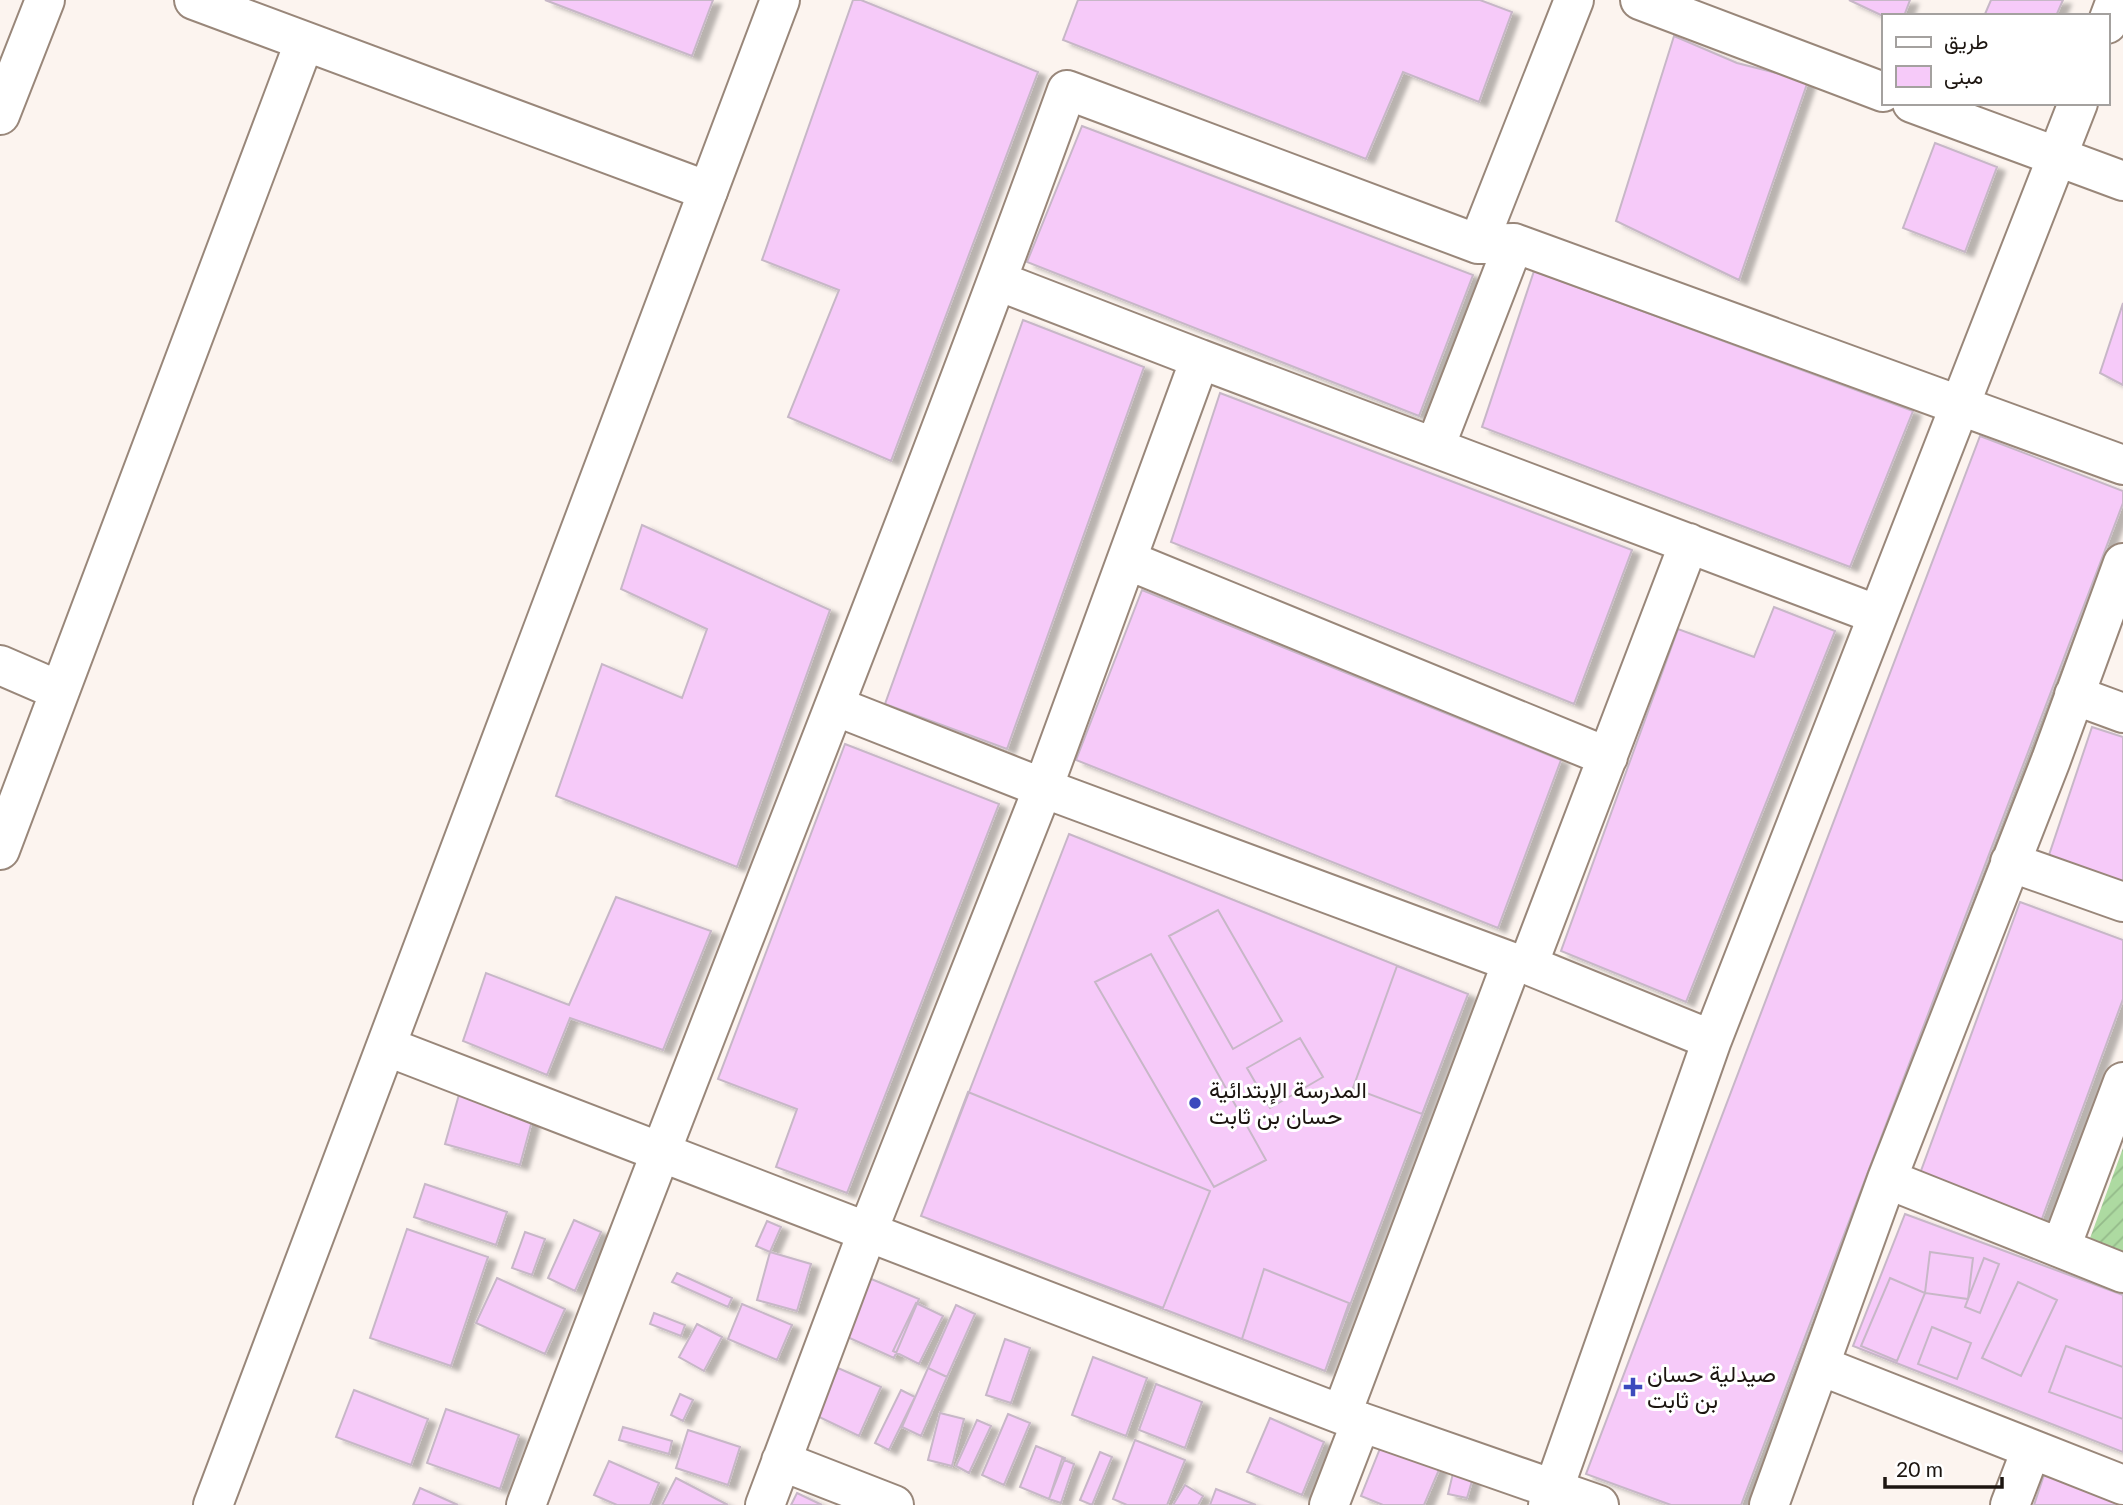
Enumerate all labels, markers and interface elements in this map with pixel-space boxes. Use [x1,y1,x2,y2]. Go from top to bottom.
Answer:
legend [1882,14,2109,105]
text: طريق [1944,28,1989,55]
text: مبنى [1944,63,1983,89]
place label: المدرسة الإبتدائية حسان بن ثابت [1209,1075,1367,1130]
marker: المدرسة الإبتدائية حسان بن ثابت [1187,1095,1203,1111]
place label: صيدلية حسان بن ثابت [1647,1359,1776,1414]
marker: صيدلية حسان بن ثابت [1625,1379,1641,1395]
scale bar [1885,1446,2002,1490]
text: 20 m [1896,1456,1943,1481]

